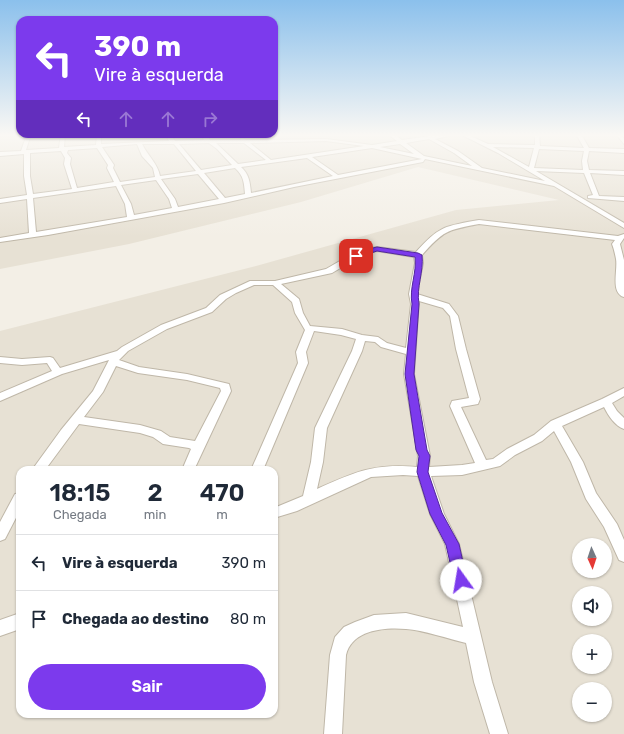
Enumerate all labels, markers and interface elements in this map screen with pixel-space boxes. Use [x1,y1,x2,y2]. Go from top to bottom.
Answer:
text: 390 m [94,30,181,63]
icon: left [28,32,80,84]
text: Vire à esquerda [94,64,224,86]
icon: left [73,108,95,130]
icon: ahead [115,108,137,130]
icon: ahead [157,108,179,130]
icon: right [199,108,221,130]
pin [339,239,373,273]
icon: arrive [345,245,367,267]
text: 18:15 [49,479,110,507]
text: 2 [147,479,163,507]
text: 470 [200,479,245,507]
text: Chegada [53,507,107,522]
text: min [144,507,166,522]
text: m [216,507,228,522]
north arrow [572,538,612,578]
map controls [572,538,612,722]
icon: left [28,552,50,574]
text: Vire à esquerda [62,554,178,572]
text: 390 m [222,554,266,572]
position arrow [440,559,482,601]
button: sound [572,586,612,626]
icon: arrive [28,608,50,630]
text: Chegada ao destino [62,610,209,628]
text: 80 m [230,610,266,628]
button: + [572,634,612,674]
button: Sair [28,664,266,710]
button: − [572,682,612,722]

